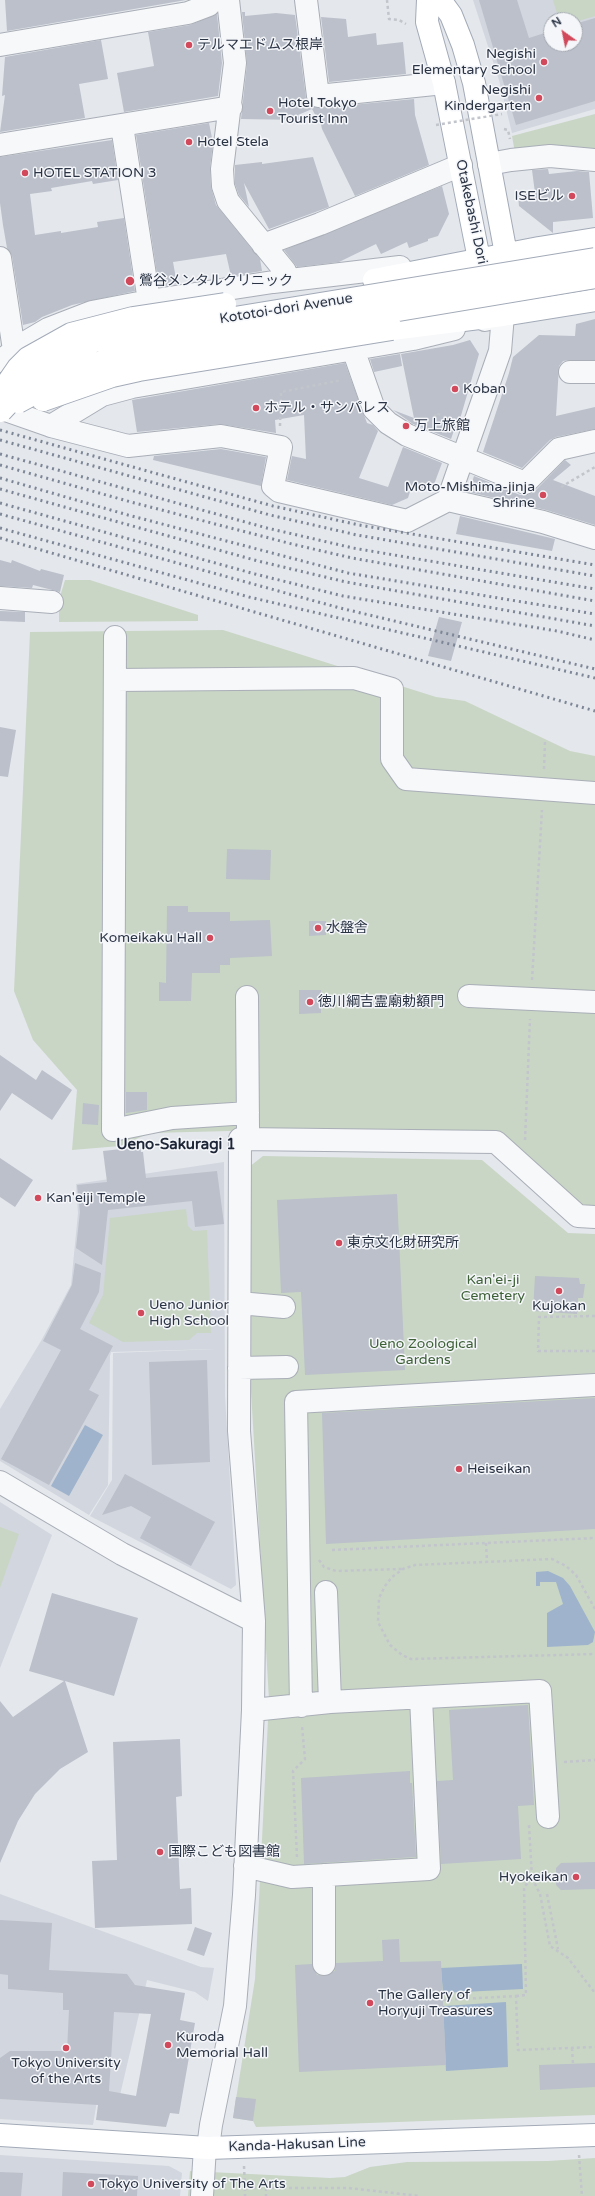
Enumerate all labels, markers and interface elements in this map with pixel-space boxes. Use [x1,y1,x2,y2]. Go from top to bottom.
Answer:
north arrow [543,12,583,52]
text: N [549,14,564,30]
place label: テルマエドムス根岸 [197,37,323,53]
marker: テルマエドムス根岸 [184,40,194,50]
place label: Negishi Elementary School [412,46,536,78]
marker: Negishi Elementary School [539,57,549,67]
place label: Negishi Kindergarten [444,82,531,114]
marker: Negishi Kindergarten [534,93,544,103]
place label: Hotel Tokyo Tourist Inn [278,95,357,128]
marker: Hotel Tokyo Tourist Inn [265,106,275,116]
place label: Hotel Stela [197,134,269,150]
marker: Hotel Stela [184,137,194,147]
street label: Otakebashi Dori [452,158,490,266]
place label: HOTEL STATION 3 [33,165,157,181]
marker: HOTEL STATION 3 [20,168,30,178]
place label: ISEビル [514,188,564,204]
marker: ISEビル [567,191,577,201]
place label: 鶯谷メンタルクリニック [139,273,293,289]
marker: 鶯谷メンタルクリニック [124,275,136,287]
street label: Kototoi-dori Avenue [218,290,354,328]
place label: Koban [463,381,506,397]
marker: Koban [450,384,460,394]
place label: ホテル・サンパレス [264,400,390,416]
marker: ホテル・サンパレス [251,403,261,413]
place label: 万上旅館 [414,418,470,434]
marker: 万上旅館 [401,421,411,431]
place label: Moto-Mishima-jinja Shrine [405,479,535,512]
marker: Moto-Mishima-jinja Shrine [538,490,548,500]
place label: 水盤舎 [326,920,368,936]
marker: 水盤舎 [313,923,323,933]
place label: Komeikaku Hall [99,930,202,946]
marker: Komeikaku Hall [205,933,215,943]
place label: 徳川綱吉霊廟勅額門 [318,994,444,1010]
marker: 徳川綱吉霊廟勅額門 [305,997,315,1007]
district label: Ueno-Sakuragi 1 [116,1136,236,1154]
place label: Kan'eiji Temple [46,1190,146,1206]
marker: Kan'eiji Temple [33,1193,43,1203]
place label: 東京文化財研究所 [347,1235,459,1251]
marker: 東京文化財研究所 [334,1238,344,1248]
park label: Kan'ei-ji Cemetery [461,1272,525,1304]
marker: Kujokan [554,1286,564,1296]
place label: Ueno Junior High School [149,1297,229,1330]
place label: Kujokan [532,1298,586,1314]
marker: Ueno Junior High School [136,1308,146,1318]
park label: Ueno Zoological Gardens [369,1336,477,1368]
place label: Heiseikan [467,1461,531,1477]
marker: Heiseikan [454,1464,464,1474]
place label: 国際こども図書館 [168,1844,280,1860]
marker: 国際こども図書館 [155,1847,165,1857]
place label: Hyokeikan [499,1869,568,1885]
marker: Hyokeikan [571,1872,581,1882]
place label: The Gallery of Horyuji Treasures [378,1987,493,2020]
marker: The Gallery of Horyuji Treasures [365,1998,375,2008]
place label: Kuroda Memorial Hall [176,2029,268,2062]
marker: Kuroda Memorial Hall [163,2040,173,2050]
marker: Tokyo University of the Arts [61,2043,71,2053]
place label: Tokyo University of the Arts [11,2055,121,2088]
street label: Kanda-Hakusan Line [228,2134,366,2156]
place label: Tokyo University of The Arts [99,2176,286,2192]
marker: Tokyo University of The Arts [86,2179,96,2189]

